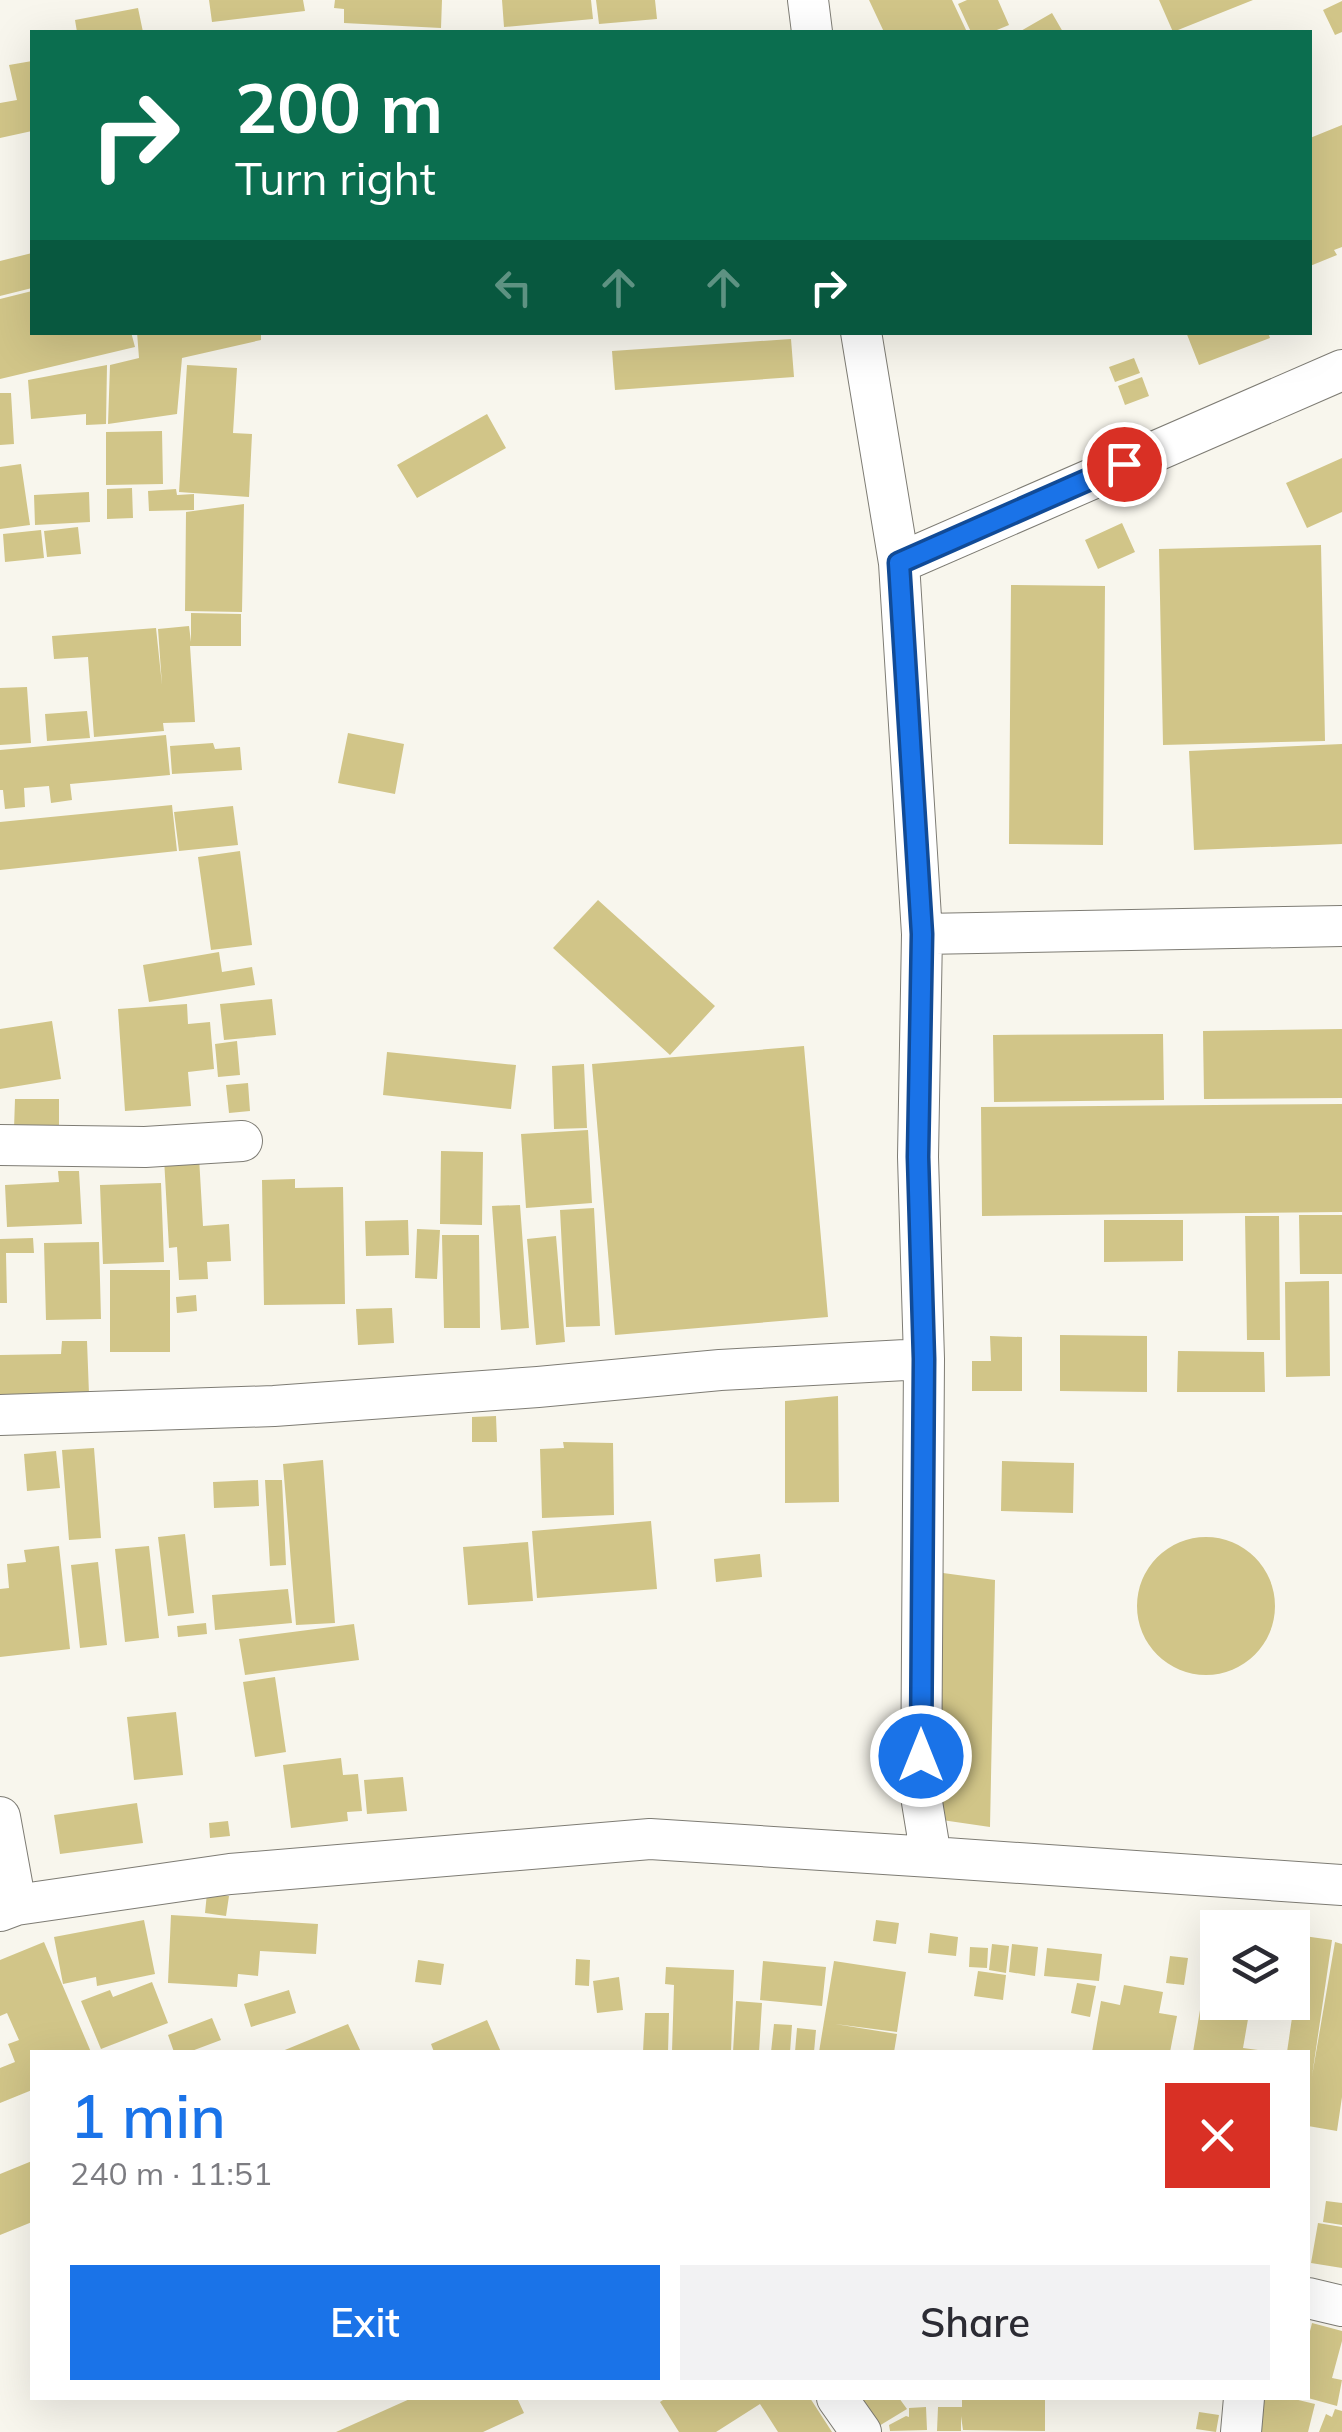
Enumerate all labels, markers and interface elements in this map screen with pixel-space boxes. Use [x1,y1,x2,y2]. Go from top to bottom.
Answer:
text: 200 m [235,63,443,151]
icon: right [70,70,200,200]
text: Turn right [235,150,436,206]
icon: left [486,260,541,315]
icon: ahead [591,260,646,315]
icon: ahead [696,260,751,315]
icon: right [801,260,856,315]
pin [1082,422,1167,507]
icon: arrive [1097,437,1152,492]
position arrow [869,1704,973,1808]
map controls [1200,1910,1310,2020]
button: layers [1200,1910,1310,2020]
text: 1 min [70,2078,226,2153]
button: close [1165,2083,1270,2188]
text: 240 m · 11:51 [70,2153,272,2193]
button: Exit [70,2265,660,2380]
button: Share [680,2265,1270,2380]

